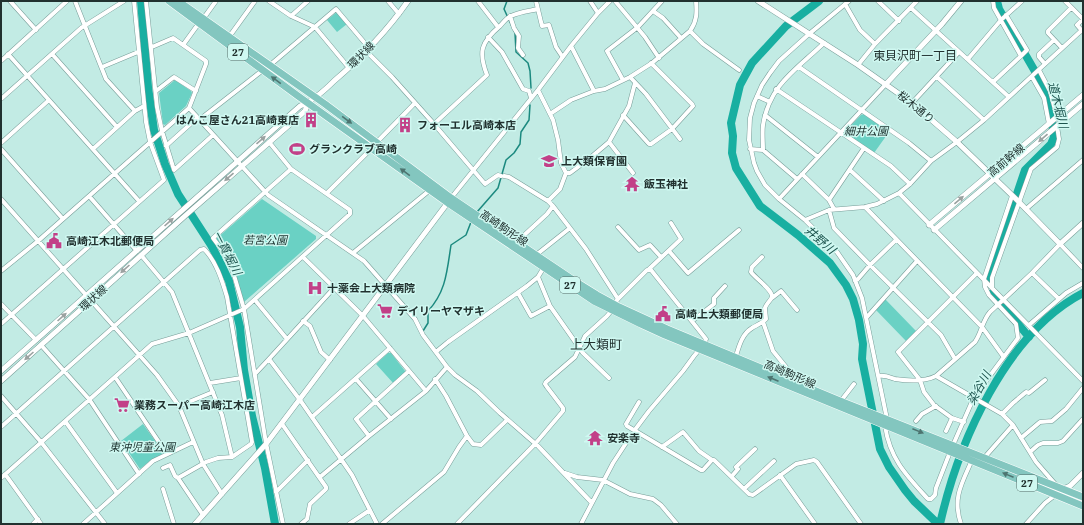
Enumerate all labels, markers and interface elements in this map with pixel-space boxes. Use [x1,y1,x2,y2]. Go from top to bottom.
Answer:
street label: 環状線 [344,38,378,72]
road number: 27 [228,44,248,60]
district label: 東貝沢町一丁目 [873,48,957,63]
one-way arrow [271,76,282,84]
water label: 道木堀川 [1045,80,1072,132]
street label: 桜木通り [894,88,938,126]
building icon: はんこ屋さん21高崎東店 [302,111,320,129]
place label: はんこ屋さん21高崎東店 [176,113,299,127]
one-way arrow [341,116,352,125]
building icon: フォーエル高崎本店 [396,116,414,134]
place label: フォーエル高崎本店 [417,118,516,132]
park label: 細井公園 [844,124,890,138]
one-way arrow [1038,133,1047,142]
one-way arrow [256,136,266,145]
sports icon: グランクラブ高崎 [288,140,306,158]
street label: 高前幹線 [985,140,1027,180]
place label: グランクラブ高崎 [309,142,397,156]
school or university icon: 上大類保育園 [540,152,558,170]
place label: 上大類保育園 [561,154,627,168]
one-way arrow [399,168,410,176]
one-way arrow [224,172,234,182]
temple icon: 飯玉神社 [623,175,641,193]
place label: 飯玉神社 [643,177,688,191]
one-way arrow [953,195,964,204]
street label: 高崎駒形線 [477,207,531,249]
one-way arrow [164,217,174,227]
water label: 井野川 [802,222,840,258]
water label: 一貫堀川 [210,228,246,279]
public building icon: 高崎江木北郵便局 [45,232,63,250]
park label: 若宮公園 [243,233,289,247]
place label: 高崎江木北郵便局 [66,234,154,248]
one-way arrow [120,265,131,274]
road number: 27 [560,277,580,293]
hospital icon: 十薬会上大類病院 [306,279,324,297]
place label: 十薬会上大類病院 [327,281,415,295]
street label: 環状線 [76,282,110,314]
supermarket icon: デイリーヤマザキ [376,302,394,320]
place label: デイリーヤマザキ [397,304,485,318]
public building icon: 高崎上大類郵便局 [654,305,672,323]
place label: 高崎上大類郵便局 [675,307,763,321]
one-way arrow [56,313,67,322]
district label: 上大類町 [570,336,622,353]
one-way arrow [24,352,34,361]
street label: 高崎駒形線 [762,357,818,391]
water label: 染谷川 [963,367,995,407]
one-way arrow [766,375,778,381]
supermarket icon: 業務スーパー高崎江木店 [113,396,131,414]
place label: 業務スーパー高崎江木店 [134,398,255,412]
temple icon: 安楽寺 [586,429,604,447]
one-way arrow [912,429,924,435]
place label: 安楽寺 [607,431,640,445]
park label: 東沖児童公園 [109,440,177,454]
one-way arrow [1003,472,1014,478]
road number: 27 [1017,475,1037,491]

